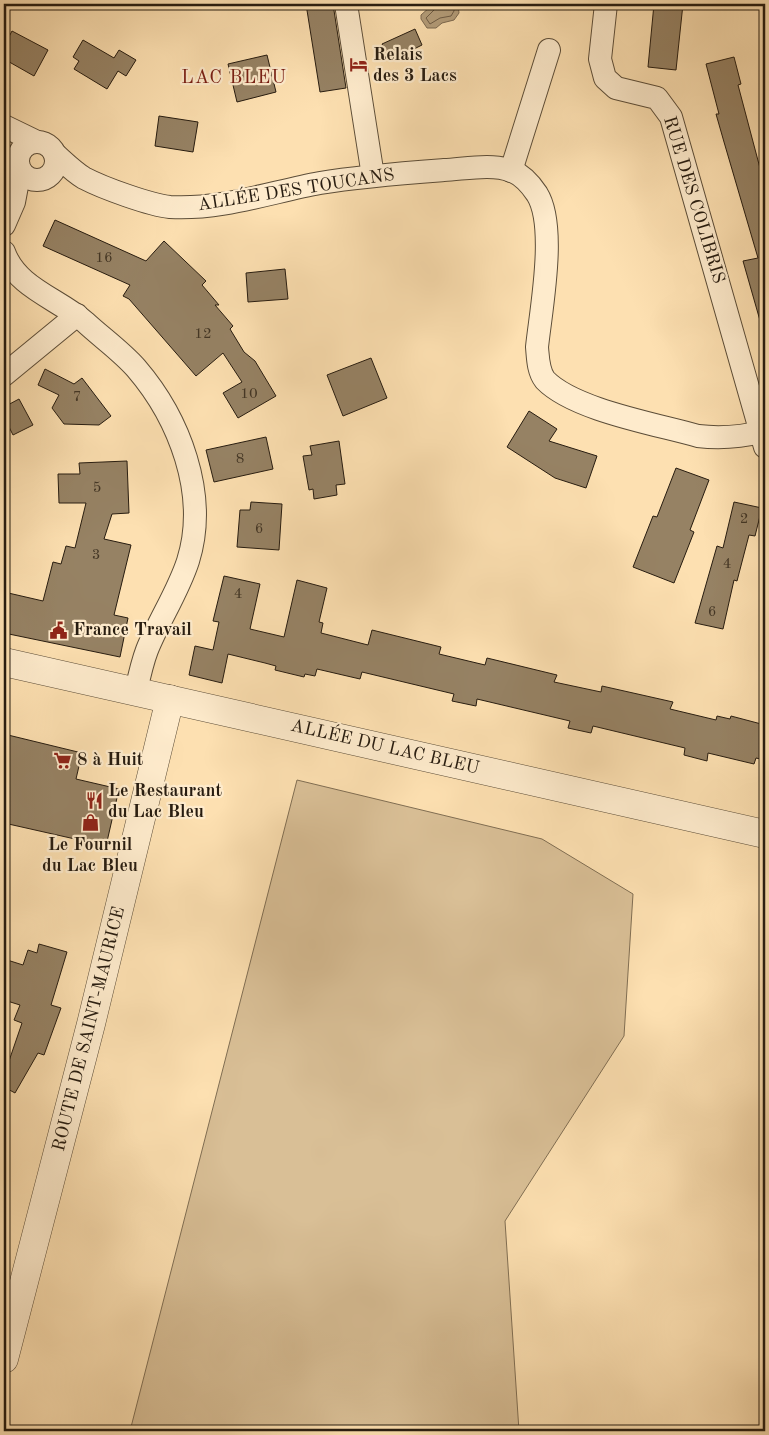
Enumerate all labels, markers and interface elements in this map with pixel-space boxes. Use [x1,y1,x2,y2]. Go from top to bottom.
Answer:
place label: Relais des 3 Lacs [373,46,457,85]
hotel icon: Relais des 3 Lacs [349,55,369,75]
district label: LAC BLEU [181,69,287,88]
street label: RUE DES COLIBRIS [660,114,728,286]
street label: ALLÉE DES TOUCANS [196,162,396,214]
house number: 16 [95,251,113,266]
house number: 12 [194,327,212,342]
house number: 10 [240,387,258,402]
house number: 7 [73,390,81,405]
house number: 8 [236,452,244,467]
house number: 5 [93,481,101,496]
house number: 2 [740,512,748,527]
house number: 6 [255,522,263,537]
house number: 3 [92,548,100,563]
house number: 4 [723,557,731,572]
house number: 4 [234,587,242,602]
house number: 6 [708,605,716,620]
public building icon: France Travail [49,620,69,640]
place label: France Travail [73,621,192,639]
street label: ALLÉE DU LAC BLEU [289,713,482,777]
supermarket icon: 8 à Huit [53,750,73,770]
place label: 8 à Huit [77,751,144,769]
place label: Le Restaurant du Lac Bleu [108,782,223,821]
restaurant icon: Le Restaurant du Lac Bleu [84,791,104,811]
shop icon: Le Fournil du Lac Bleu [80,812,100,832]
place label: Le Fournil du Lac Bleu [42,836,138,875]
street label: ROUTE DE SAINT-MAURICE [50,905,128,1153]

